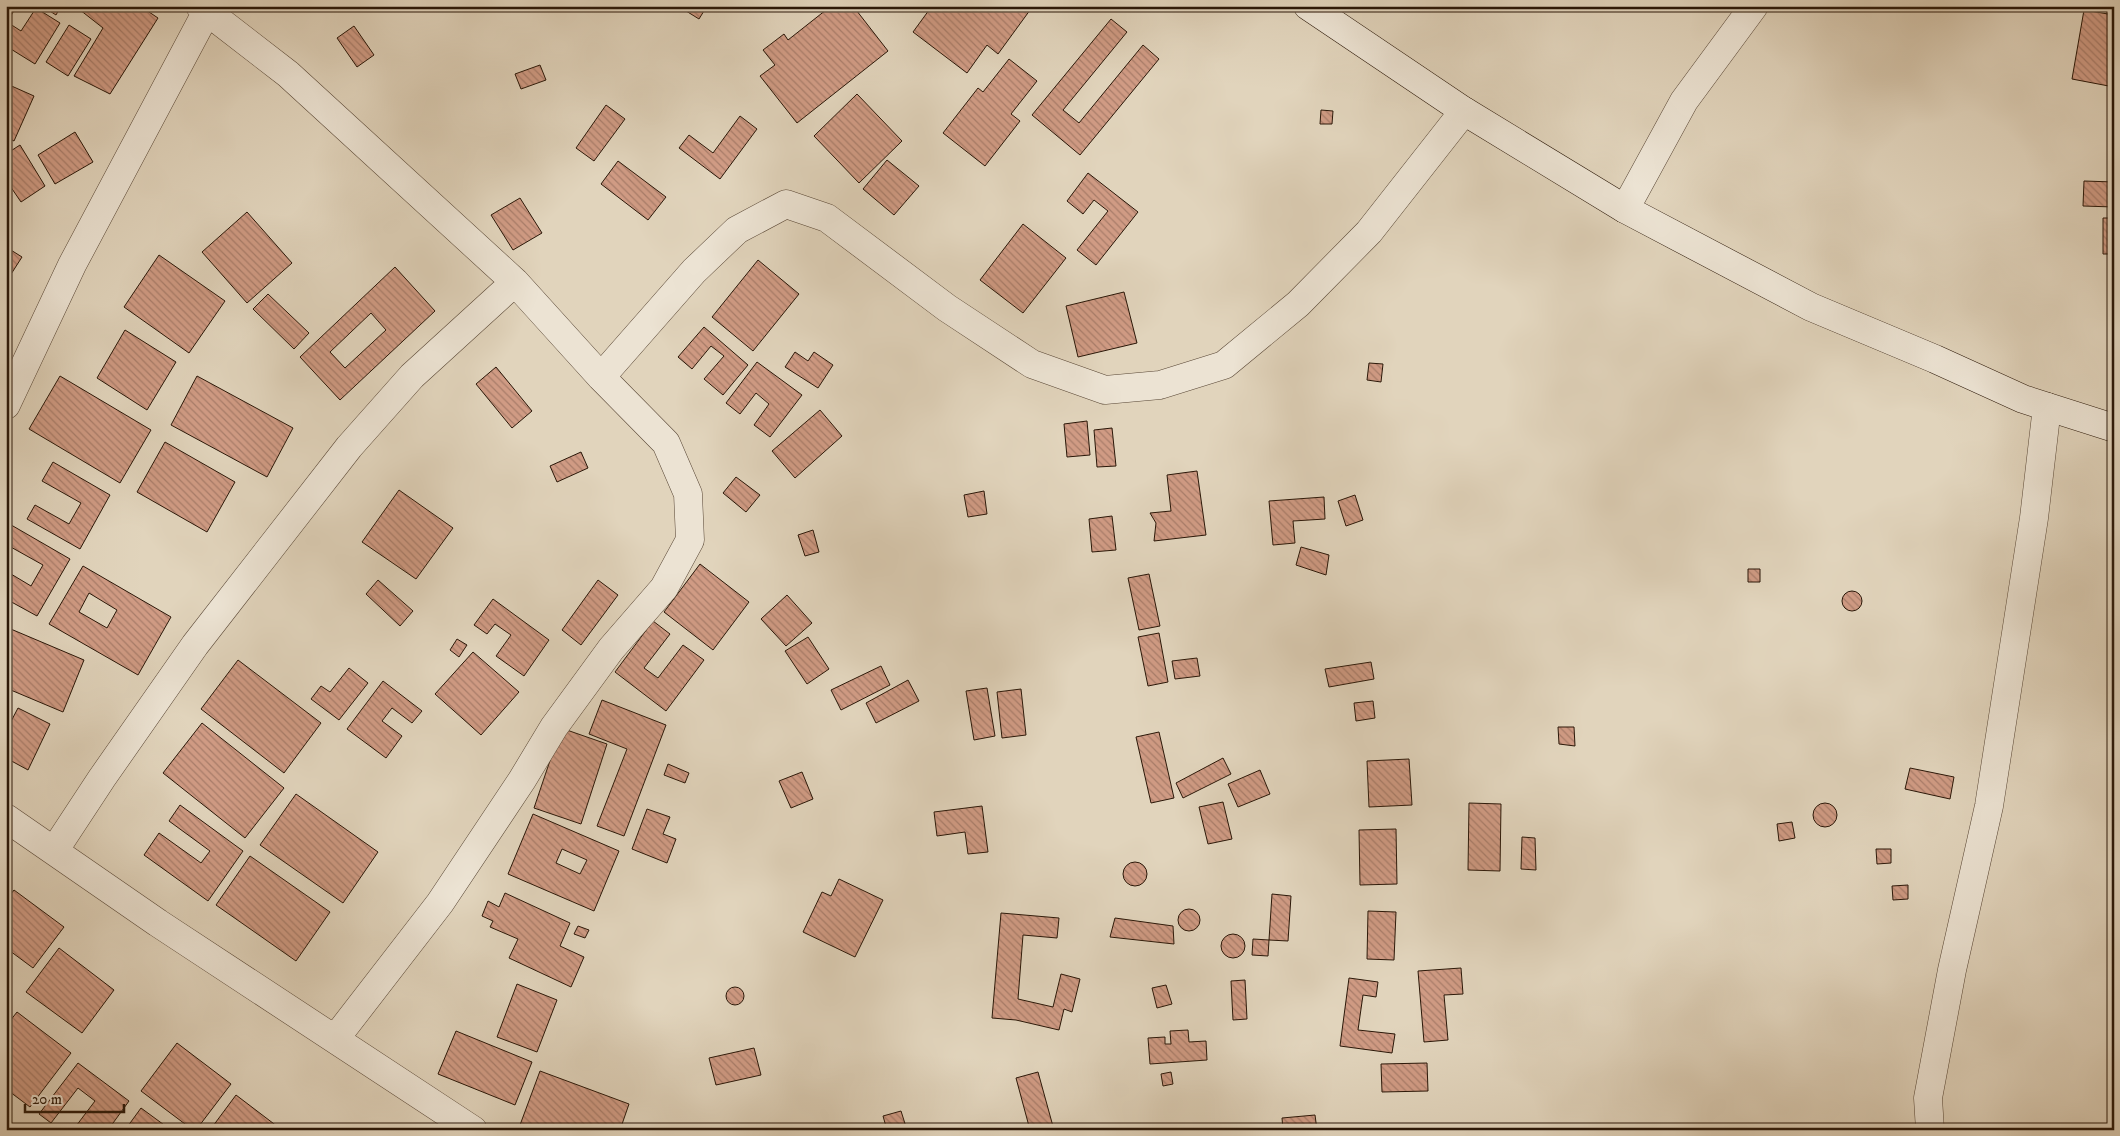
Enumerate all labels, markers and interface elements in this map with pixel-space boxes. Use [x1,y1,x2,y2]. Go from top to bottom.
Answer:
scale bar [25,1081,124,1113]
text: 20 m [32,1090,62,1109]

